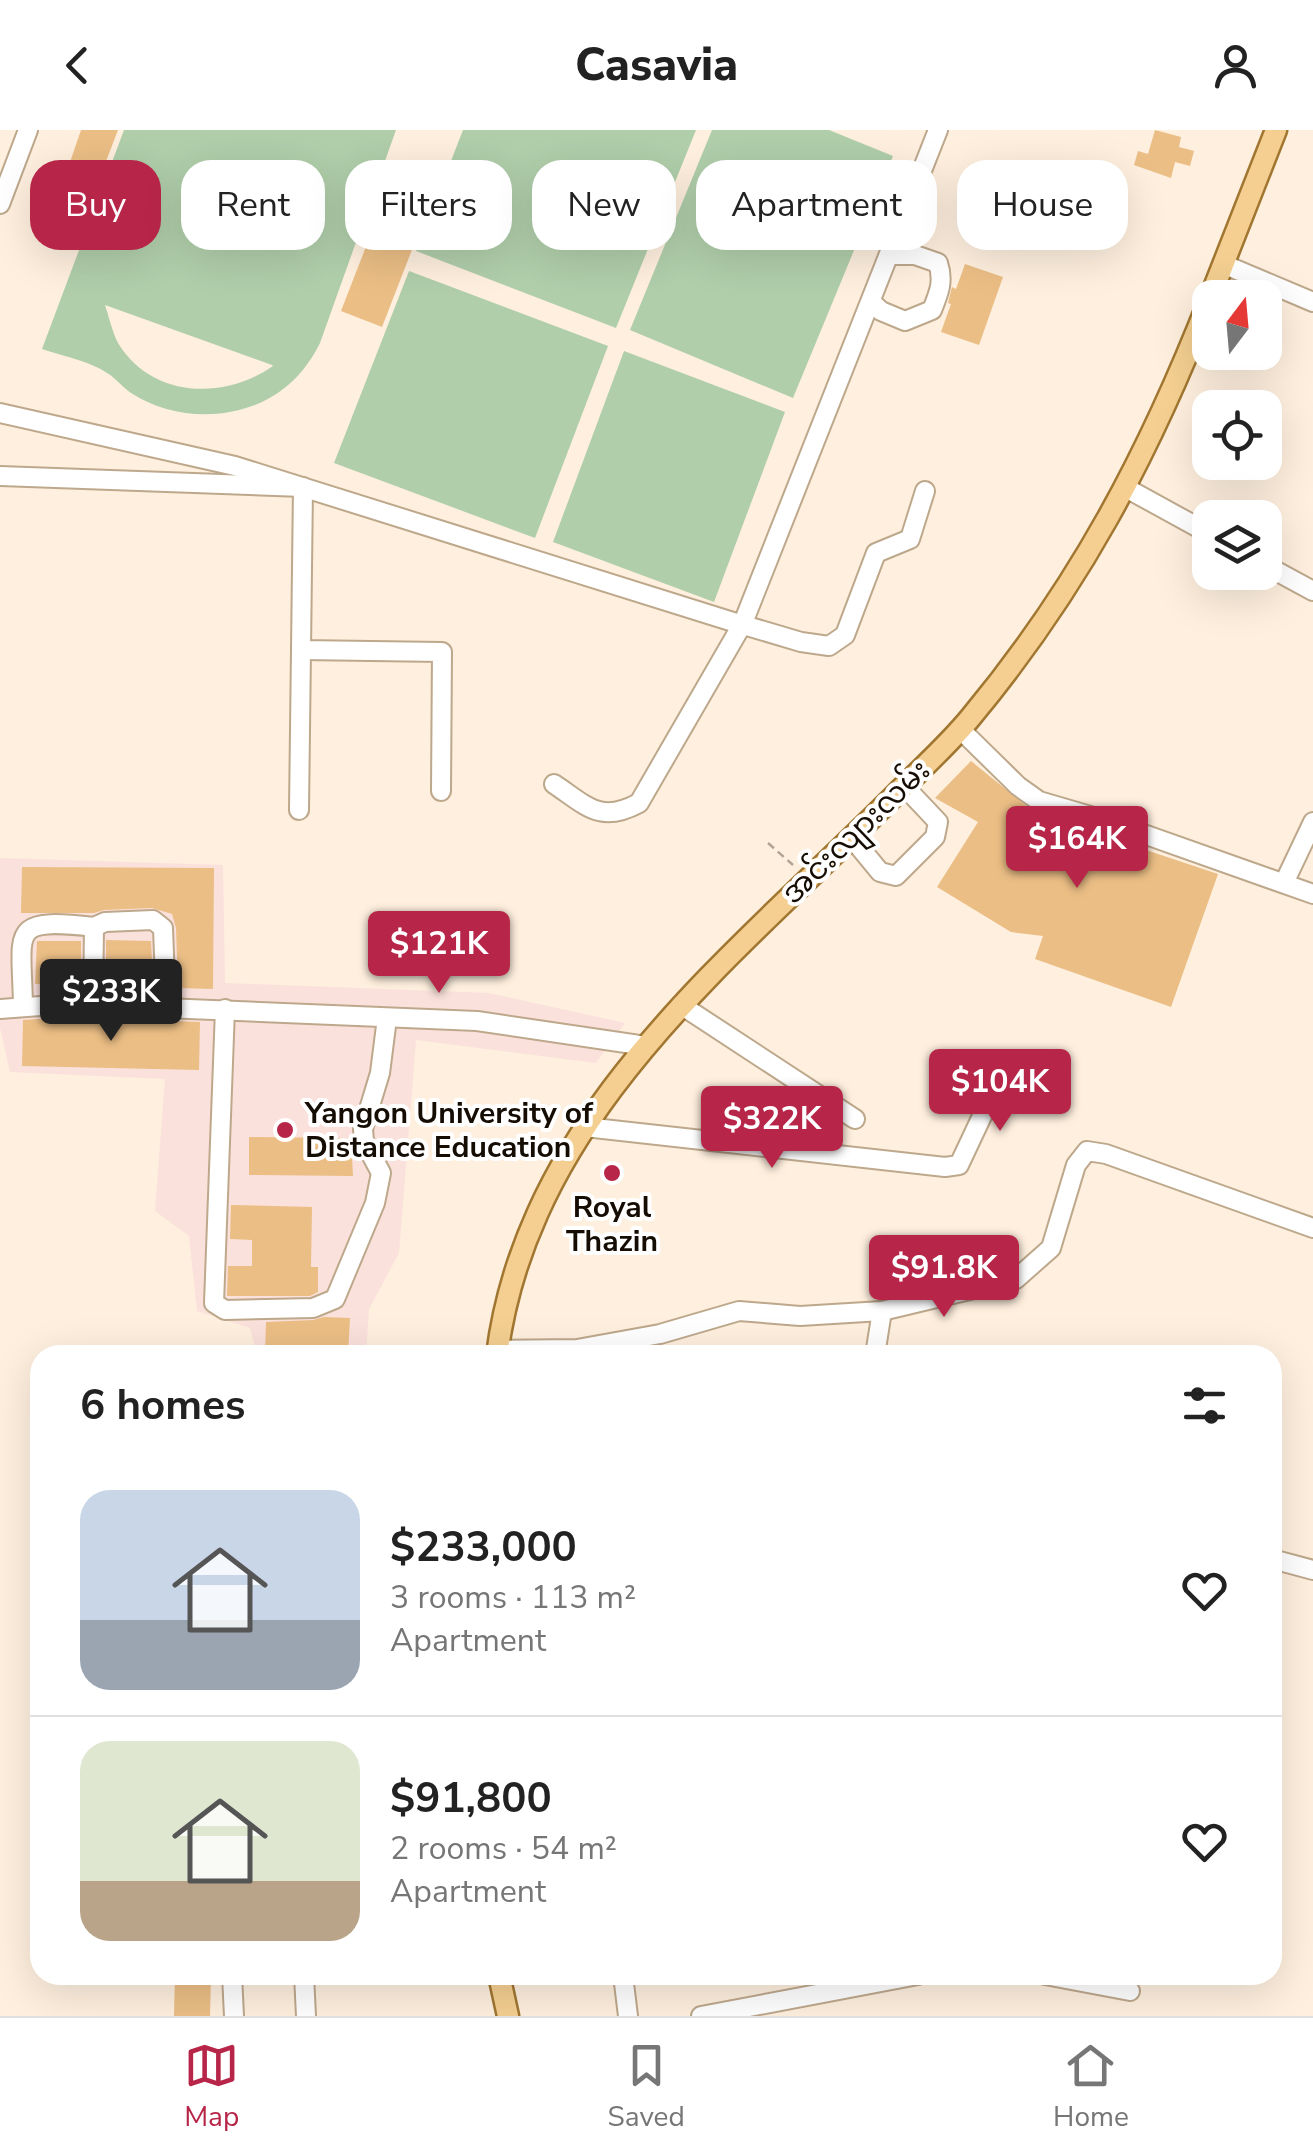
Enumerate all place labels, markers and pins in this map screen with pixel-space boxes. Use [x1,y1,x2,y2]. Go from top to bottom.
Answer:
pin: $164K [1007,806,1147,891]
pin: $121K [369,911,509,996]
pin: $233K [41,959,181,1044]
pin: $104K [930,1049,1070,1134]
pin: $322K [702,1086,842,1171]
place label: Yangon University of Distance Education [304,1093,594,1168]
marker: Yangon University of Distance Education [274,1119,296,1141]
marker: Royal Thazin [601,1162,623,1184]
place label: Royal Thazin [566,1187,658,1262]
pin: $91.8K [863,1235,1025,1320]

